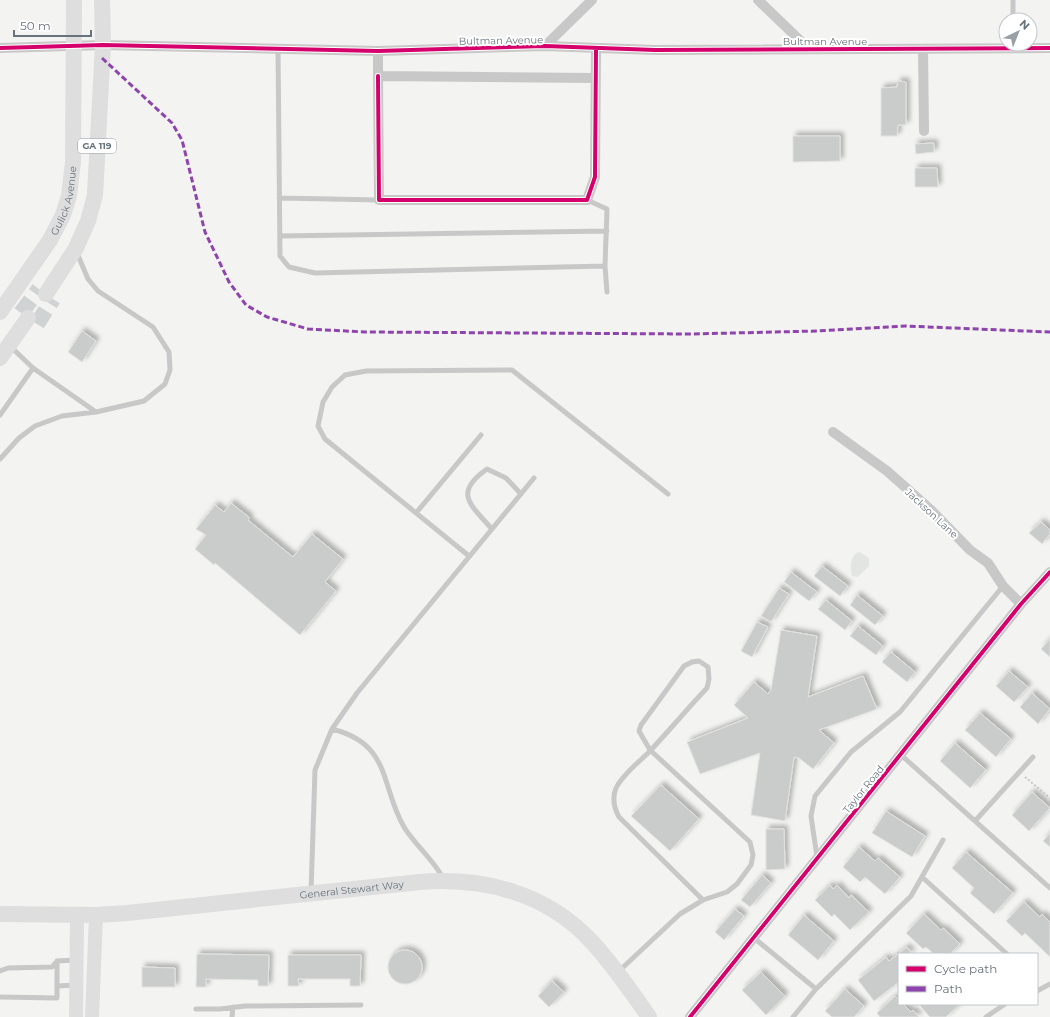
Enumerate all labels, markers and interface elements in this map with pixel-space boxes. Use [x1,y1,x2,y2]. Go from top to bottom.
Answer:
scale bar [14,12,91,38]
north arrow [998,12,1038,52]
text: N [1017,17,1033,33]
text: 50 m [20,18,51,33]
street label: Bultman Avenue [459,33,543,48]
street label: Bultman Avenue [783,35,867,48]
road number: GA 119 [78,139,116,153]
street label: Gulick Avenue [48,165,79,238]
street label: Jackson Lane [902,485,961,541]
street label: Taylor Road [840,763,887,816]
street label: General Stewart Way [299,878,405,902]
legend [898,953,1038,1005]
text: Cycle path [934,961,997,976]
text: Path [934,981,963,996]

